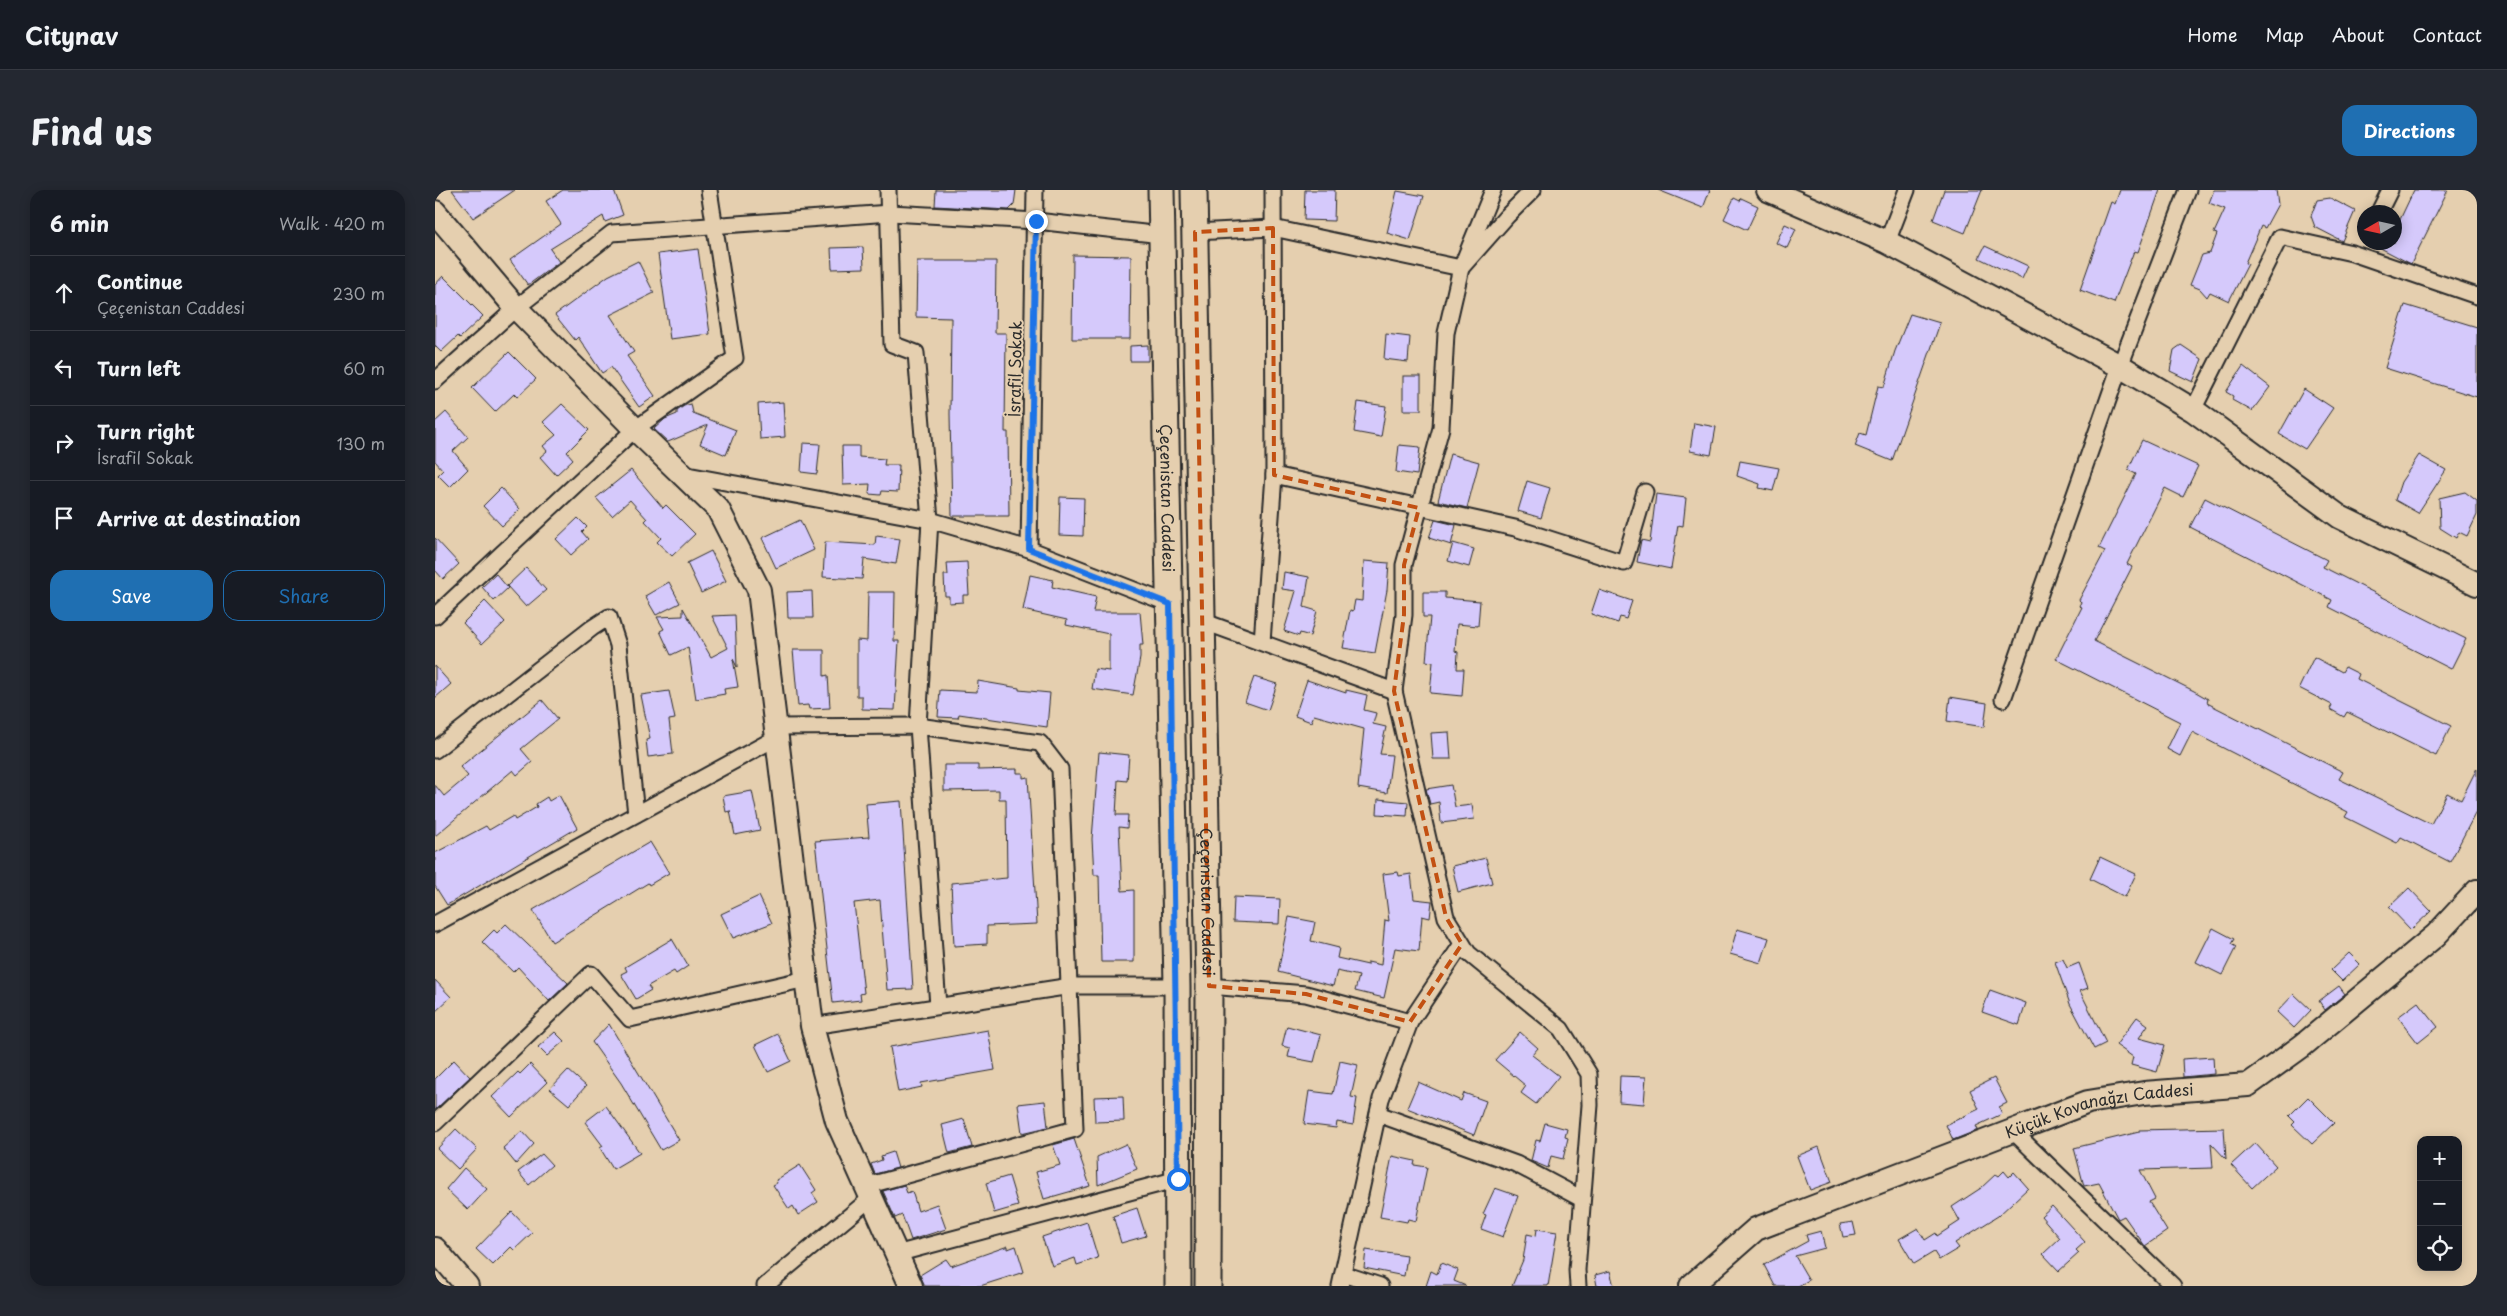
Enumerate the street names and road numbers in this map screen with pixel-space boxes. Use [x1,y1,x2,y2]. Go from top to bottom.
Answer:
street label: İsrafil Sokak [1001,321,1027,417]
street label: Çeçenistan Caddesi [1155,424,1182,572]
street label: Çeçenistan Caddesi [1195,828,1222,976]
street label: Küçük Kovanağzı Caddesi [2001,1076,2194,1144]

